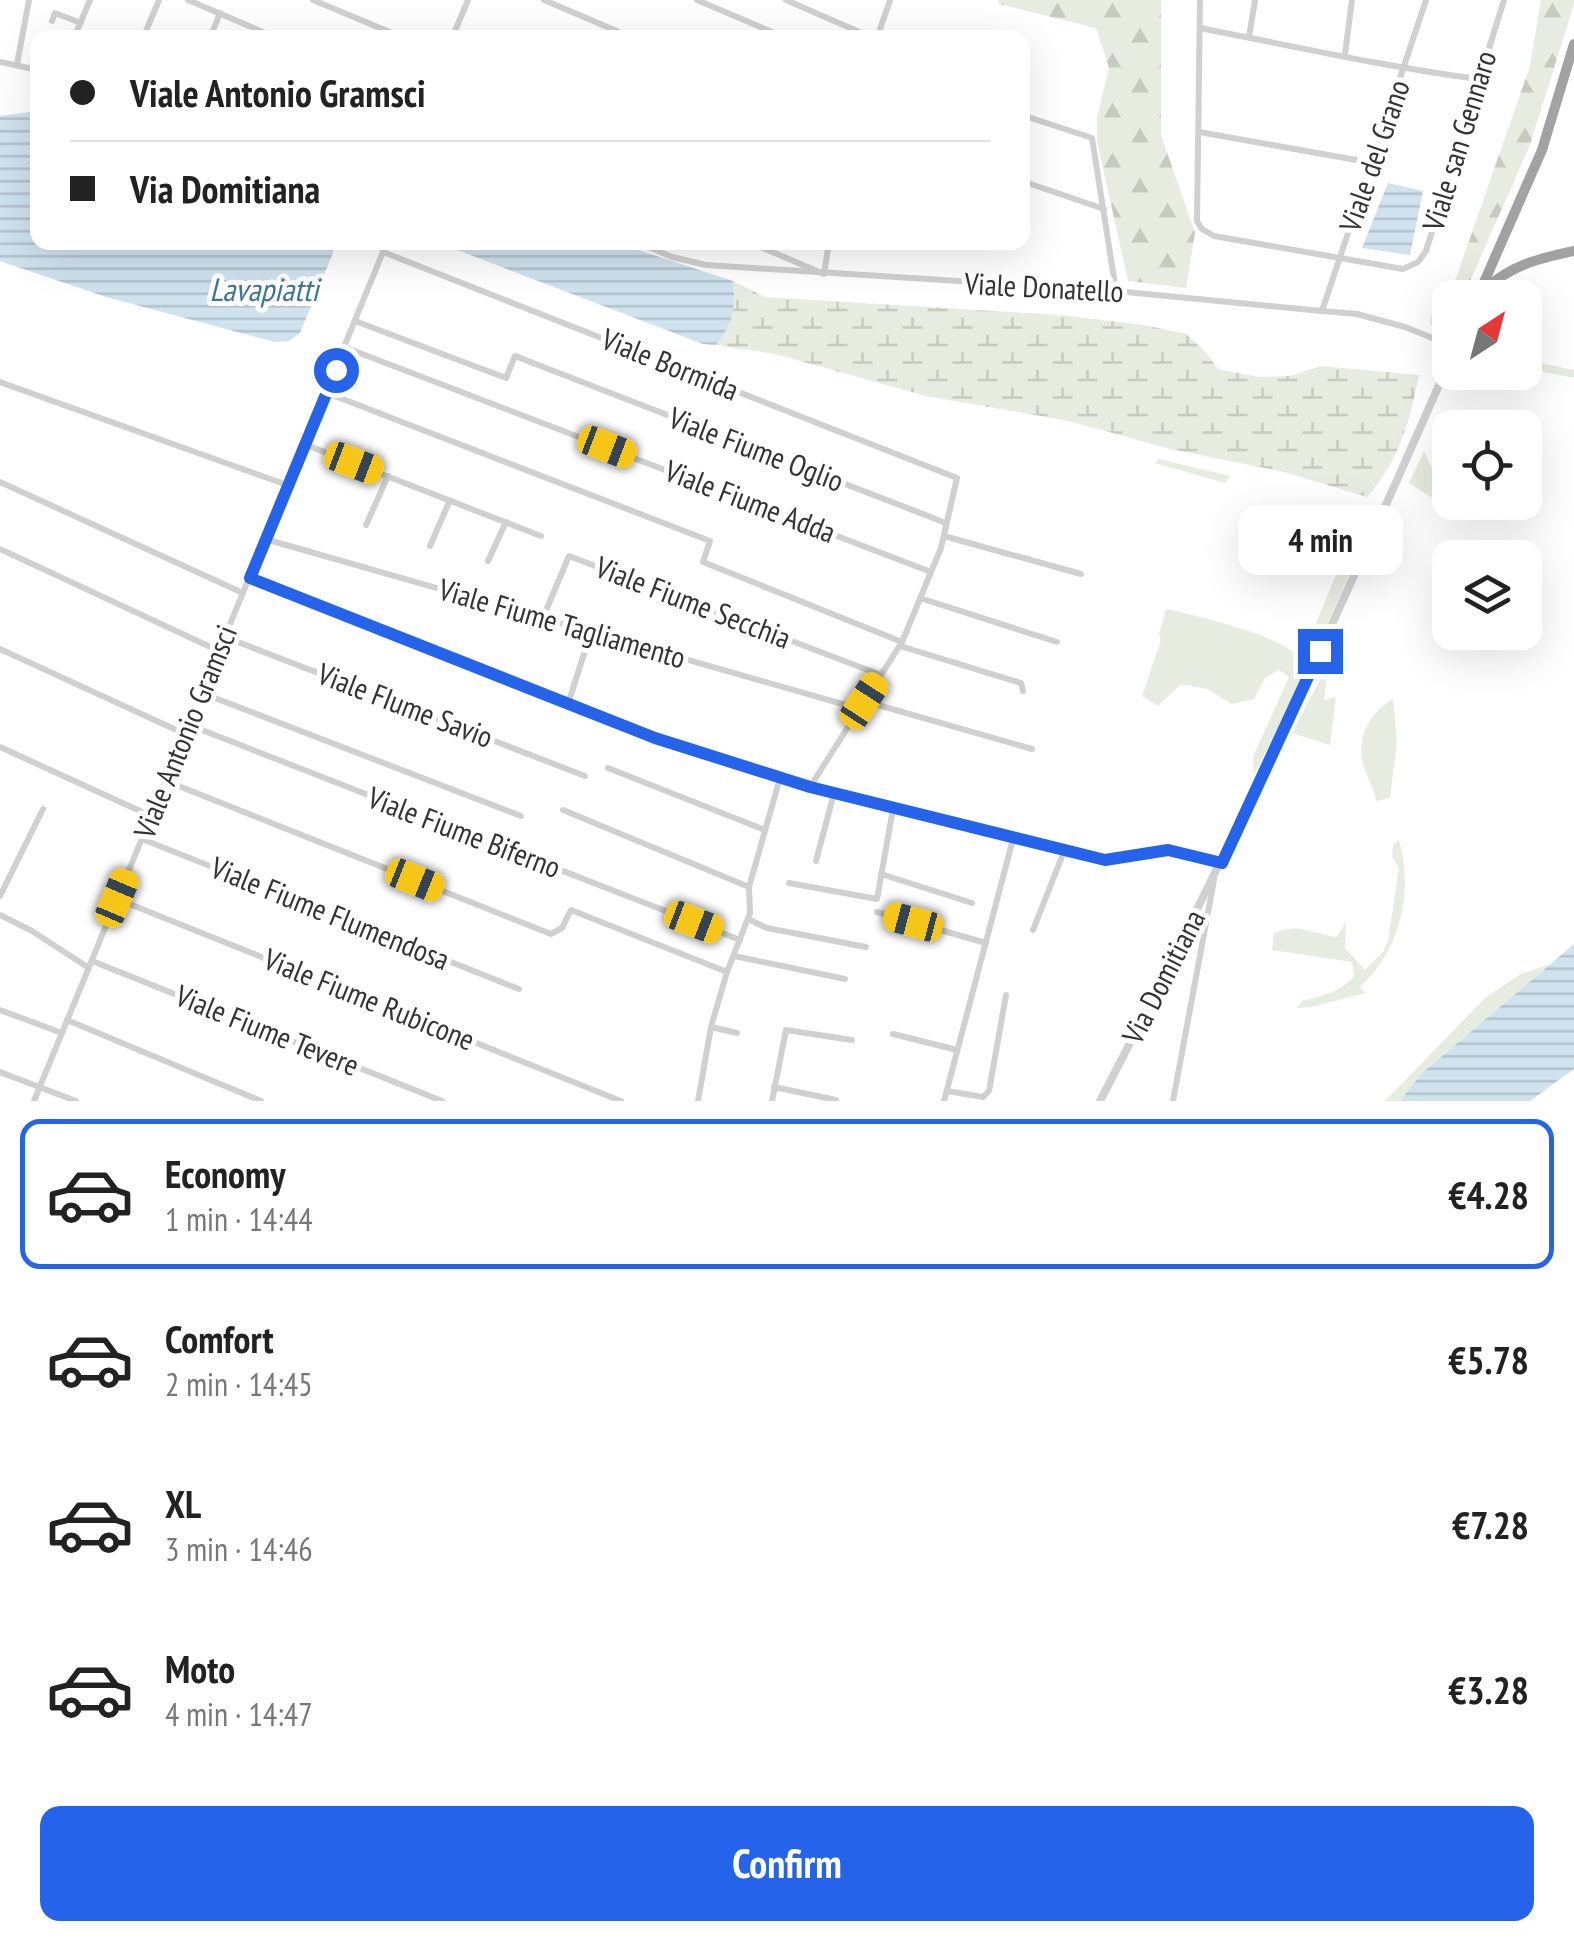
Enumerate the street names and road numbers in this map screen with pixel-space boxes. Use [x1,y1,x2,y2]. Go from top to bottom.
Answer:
street label: Viale san Gennaro [1412,46,1504,236]
street label: Viale del Grano [1329,74,1418,237]
street label: Viale Donatello [962,263,1125,310]
street label: Viale Bormida [595,318,745,409]
street label: Viale Fiume Oglio [663,397,850,500]
street label: Viale Fiume Adda [659,450,841,551]
street label: Viale Fiume Secchia [590,546,797,657]
street label: Viale Fiume Tagliamento [434,568,690,676]
street label: Viale Antonio Gramsci [124,619,245,845]
street label: Viale FIume Savio [311,653,499,756]
street label: Viale Fiume Biferno [362,777,566,886]
street label: Viale Fiume Flumendosa [205,847,456,978]
street label: Via Domitiana [1112,903,1213,1051]
street label: Viale Fiume Rubicone [257,938,481,1059]
street label: Viale Fiume Tevere [169,975,365,1084]

